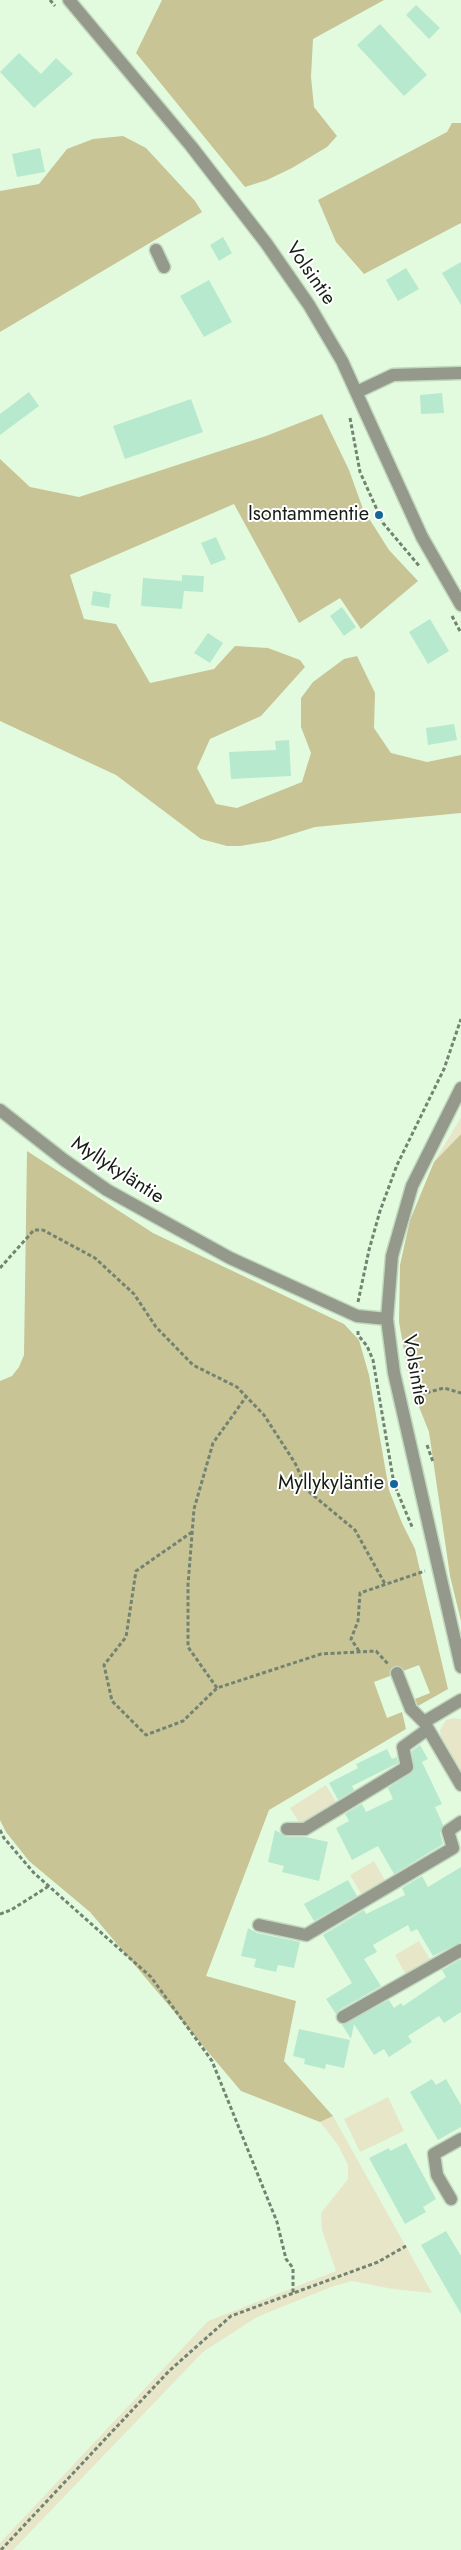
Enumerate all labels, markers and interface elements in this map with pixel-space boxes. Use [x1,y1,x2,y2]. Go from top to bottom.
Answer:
street label: Volsintie [280,238,340,310]
place label: Isontammentie [248,503,369,527]
marker: Isontammentie [373,509,385,521]
street label: Myllykyläntie [66,1132,168,1210]
street label: Volsintie [396,1333,432,1407]
place label: Myllykyläntie [278,1472,384,1496]
marker: Myllykyläntie [388,1478,400,1490]

